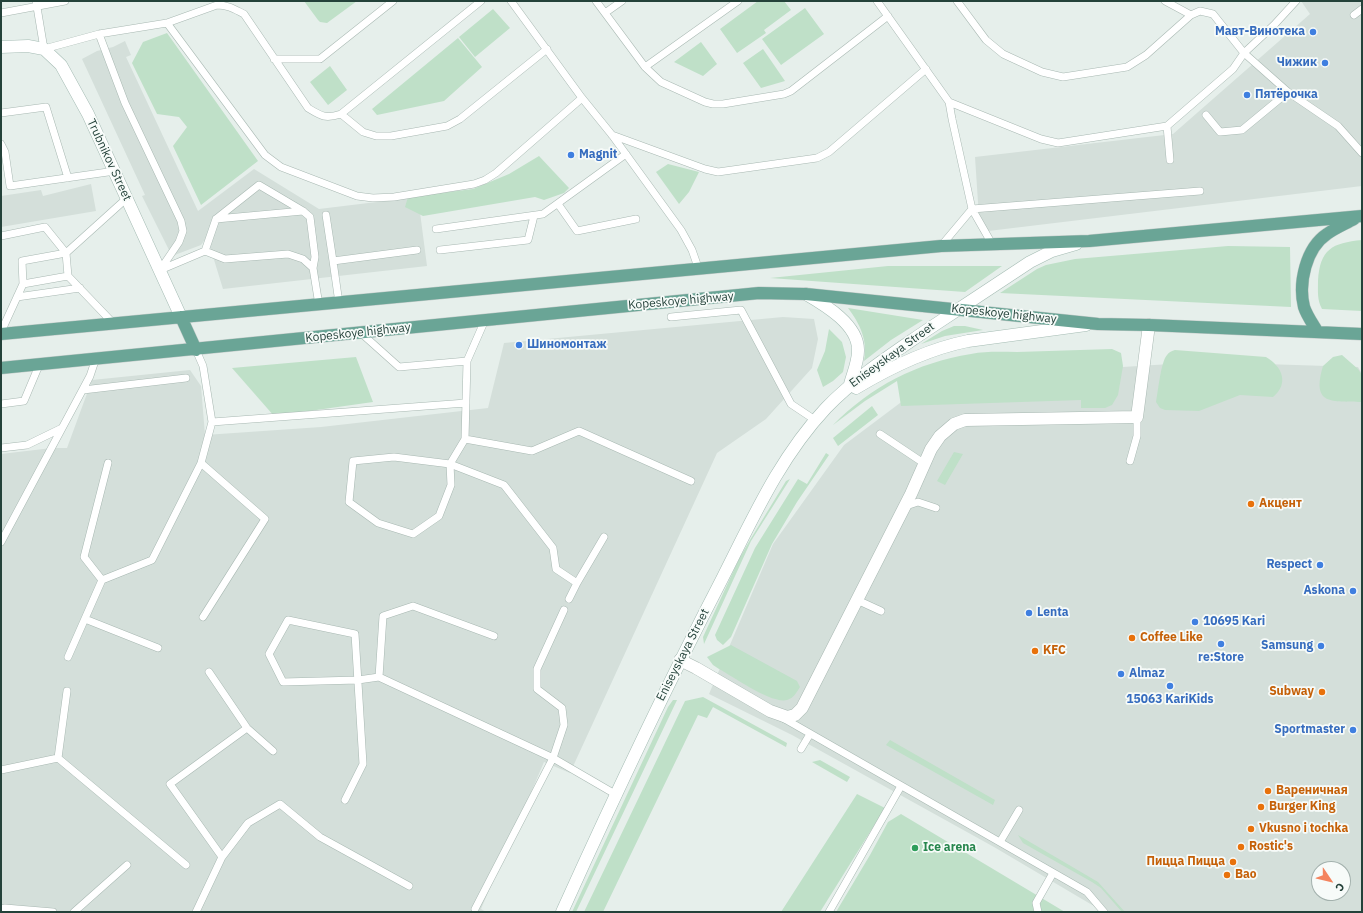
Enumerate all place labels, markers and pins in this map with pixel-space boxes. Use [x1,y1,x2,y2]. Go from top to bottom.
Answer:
place label: Мавт-Винотека [1215,25,1305,39]
marker: Мавт-Винотека [1308,27,1318,37]
place label: Чижик [1277,56,1317,70]
marker: Чижик [1320,58,1330,68]
place label: Пятёрочка [1255,88,1318,102]
marker: Пятёрочка [1242,90,1252,100]
place label: Magnit [579,148,617,162]
marker: Magnit [566,150,576,160]
place label: Шиномонтаж [527,338,607,352]
marker: Шиномонтаж [514,340,524,350]
place label: Акцент [1259,497,1302,511]
marker: Акцент [1246,499,1256,509]
place label: Respect [1266,558,1312,572]
marker: Respect [1315,560,1325,570]
place label: Askona [1303,584,1345,598]
marker: Askona [1348,586,1358,596]
place label: Lenta [1037,606,1069,620]
marker: Lenta [1024,608,1034,618]
place label: 10695 Kari [1203,615,1265,629]
marker: 10695 Kari [1190,617,1200,627]
place label: Coffee Like [1140,631,1203,645]
marker: Coffee Like [1127,633,1137,643]
marker: re:Store [1216,639,1226,649]
place label: Samsung [1261,639,1313,653]
marker: Samsung [1316,641,1326,651]
place label: KFC [1043,644,1066,658]
marker: KFC [1030,646,1040,656]
place label: re:Store [1198,651,1244,665]
place label: Almaz [1129,667,1165,681]
marker: Almaz [1116,669,1126,679]
marker: 15063 KariKids [1165,681,1175,691]
place label: Subway [1269,685,1314,699]
marker: Subway [1317,687,1327,697]
place label: 15063 KariKids [1126,693,1214,707]
place label: Sportmaster [1274,723,1345,737]
marker: Sportmaster [1348,725,1358,735]
place label: Вареничная [1276,784,1348,798]
marker: Вареничная [1263,786,1273,796]
place label: Burger King [1269,800,1335,814]
marker: Burger King [1256,802,1266,812]
place label: Vkusno i tochka [1259,822,1348,836]
marker: Vkusno i tochka [1246,824,1256,834]
place label: Rostic's [1249,840,1293,854]
place label: Ice arena [923,841,976,855]
marker: Rostic's [1236,842,1246,852]
marker: Ice arena [910,843,920,853]
place label: Пицца Пицца [1146,855,1225,869]
marker: Пицца Пицца [1228,857,1238,867]
place label: Bao [1235,868,1257,882]
marker: Bao [1222,870,1232,880]

